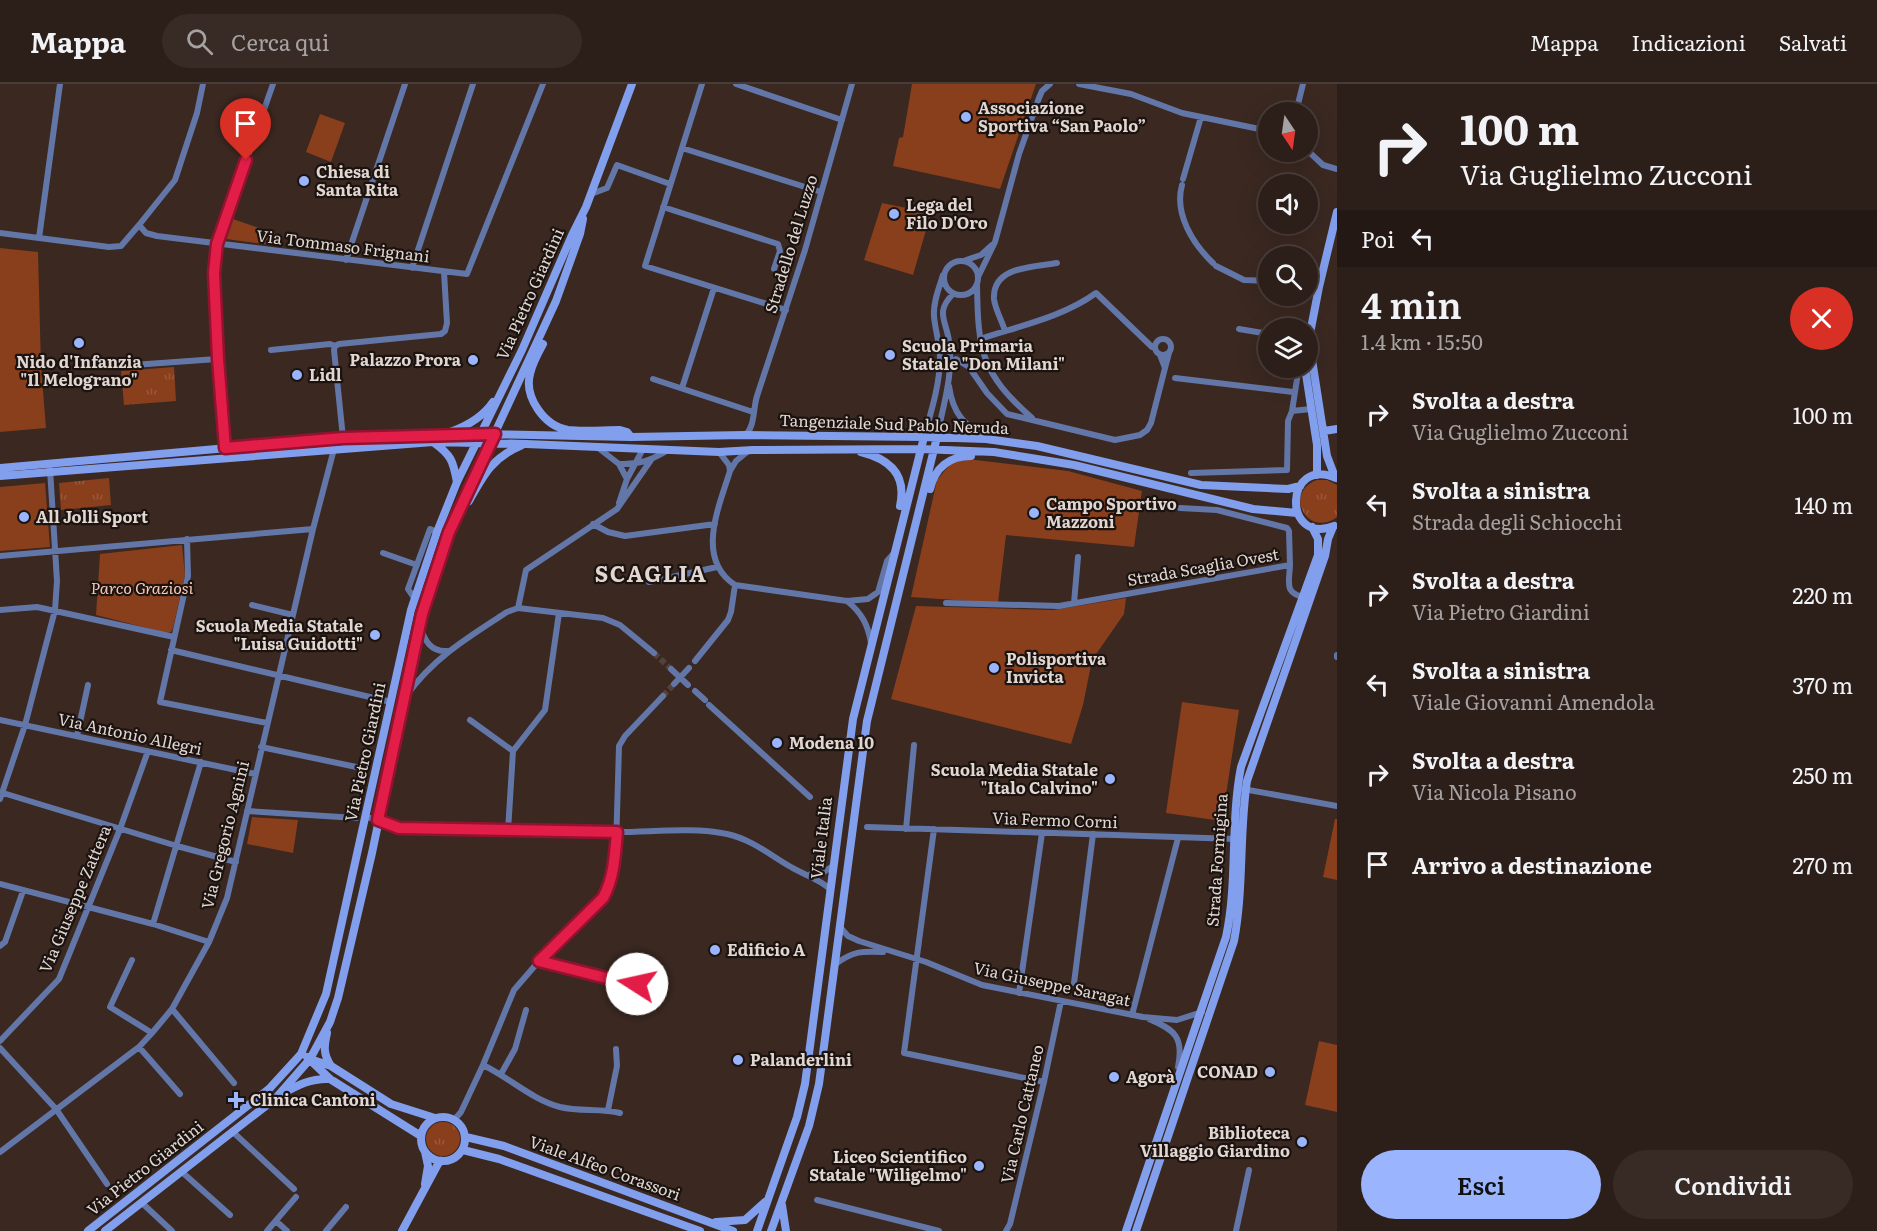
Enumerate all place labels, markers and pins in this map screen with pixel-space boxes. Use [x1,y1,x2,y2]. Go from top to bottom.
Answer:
place label: Associazione Sportiva “San Paolo” [978,95,1146,137]
pin [220,98,271,160]
marker: Associazione Sportiva “San Paolo” [959,110,973,124]
place label: Chiesa di Santa Rita [316,159,399,201]
marker: Chiesa di Santa Rita [297,174,311,188]
place label: Lega del Filo D'Oro [906,192,988,234]
marker: Lega del Filo D'Oro [887,207,901,221]
place label: Scuola Primaria Statale "Don Milani" [902,333,1065,375]
marker: Nido d'Infanzia "Il Melograno" [72,336,86,350]
place label: Palazzo Prora [350,347,462,371]
marker: Scuola Primaria Statale "Don Milani" [883,348,897,362]
place label: Nido d'Infanzia "Il Melograno" [16,349,142,391]
marker: Palazzo Prora [466,353,480,367]
place label: Lidl [309,362,342,386]
marker: Lidl [290,368,304,382]
place label: Campo Sportivo Mazzoni [1046,491,1177,533]
place label: All Jolli Sport [36,504,148,528]
marker: Campo Sportivo Mazzoni [1027,506,1041,520]
marker: All Jolli Sport [17,510,31,524]
place label: Scuola Media Statale "Luisa Guidotti" [196,613,363,655]
marker: Scuola Media Statale "Luisa Guidotti" [368,628,382,642]
place label: Polisportiva Invicta [1006,646,1107,688]
marker: Polisportiva Invicta [987,661,1001,675]
place label: Modena 10 [789,730,874,754]
marker: Modena 10 [770,736,784,750]
place label: Scuola Media Statale "Italo Calvino" [931,757,1098,799]
marker: Scuola Media Statale "Italo Calvino" [1103,772,1117,786]
place label: Edificio A [727,937,805,961]
marker: Edificio A [708,943,722,957]
place label: Palanderlini [750,1047,852,1071]
marker: Palanderlini [731,1053,745,1067]
place label: CONAD [1197,1059,1258,1083]
place label: Agorà [1126,1064,1176,1088]
marker: CONAD [1263,1065,1277,1079]
marker: Agorà [1107,1070,1121,1084]
place label: Clinica Cantoni [250,1087,376,1111]
marker: Clinica Cantoni [227,1091,245,1109]
place label: Biblioteca Villaggio Giardino [1140,1120,1291,1162]
marker: Biblioteca Villaggio Giardino [1295,1135,1309,1149]
place label: Liceo Scientifico Statale "Wiligelmo" [809,1144,967,1186]
marker: Liceo Scientifico Statale "Wiligelmo" [972,1159,986,1173]

